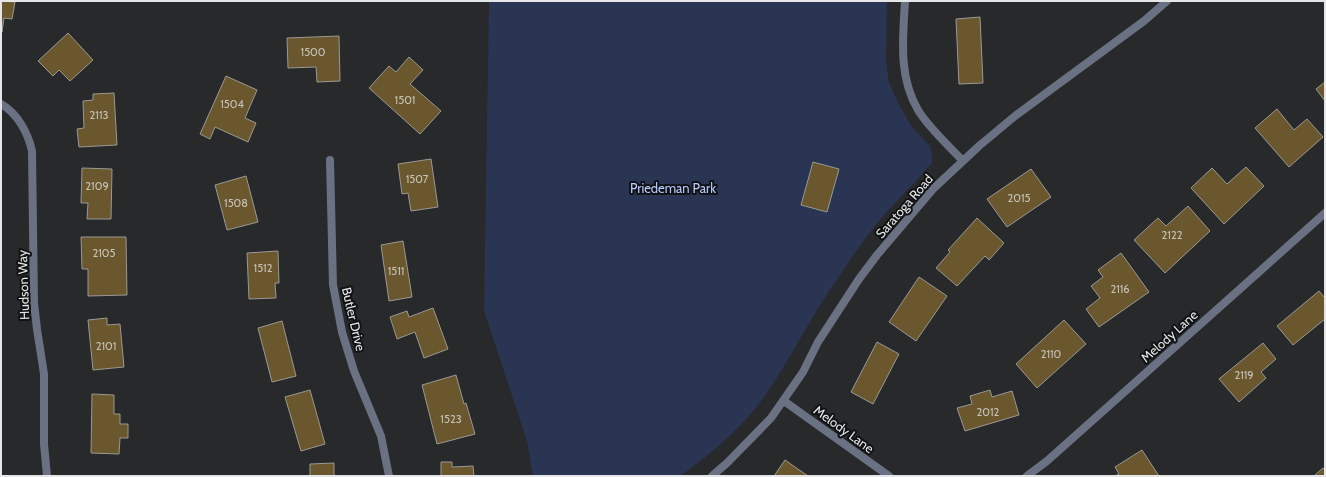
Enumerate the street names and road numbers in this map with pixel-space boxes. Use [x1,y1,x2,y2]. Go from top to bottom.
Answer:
street label: Saratoga Road [872,171,936,241]
street label: Hudson Way [14,249,32,320]
street label: Butler Drive [339,286,369,353]
street label: Melody Lane [1137,306,1201,366]
street label: Melody Lane [811,402,878,456]

